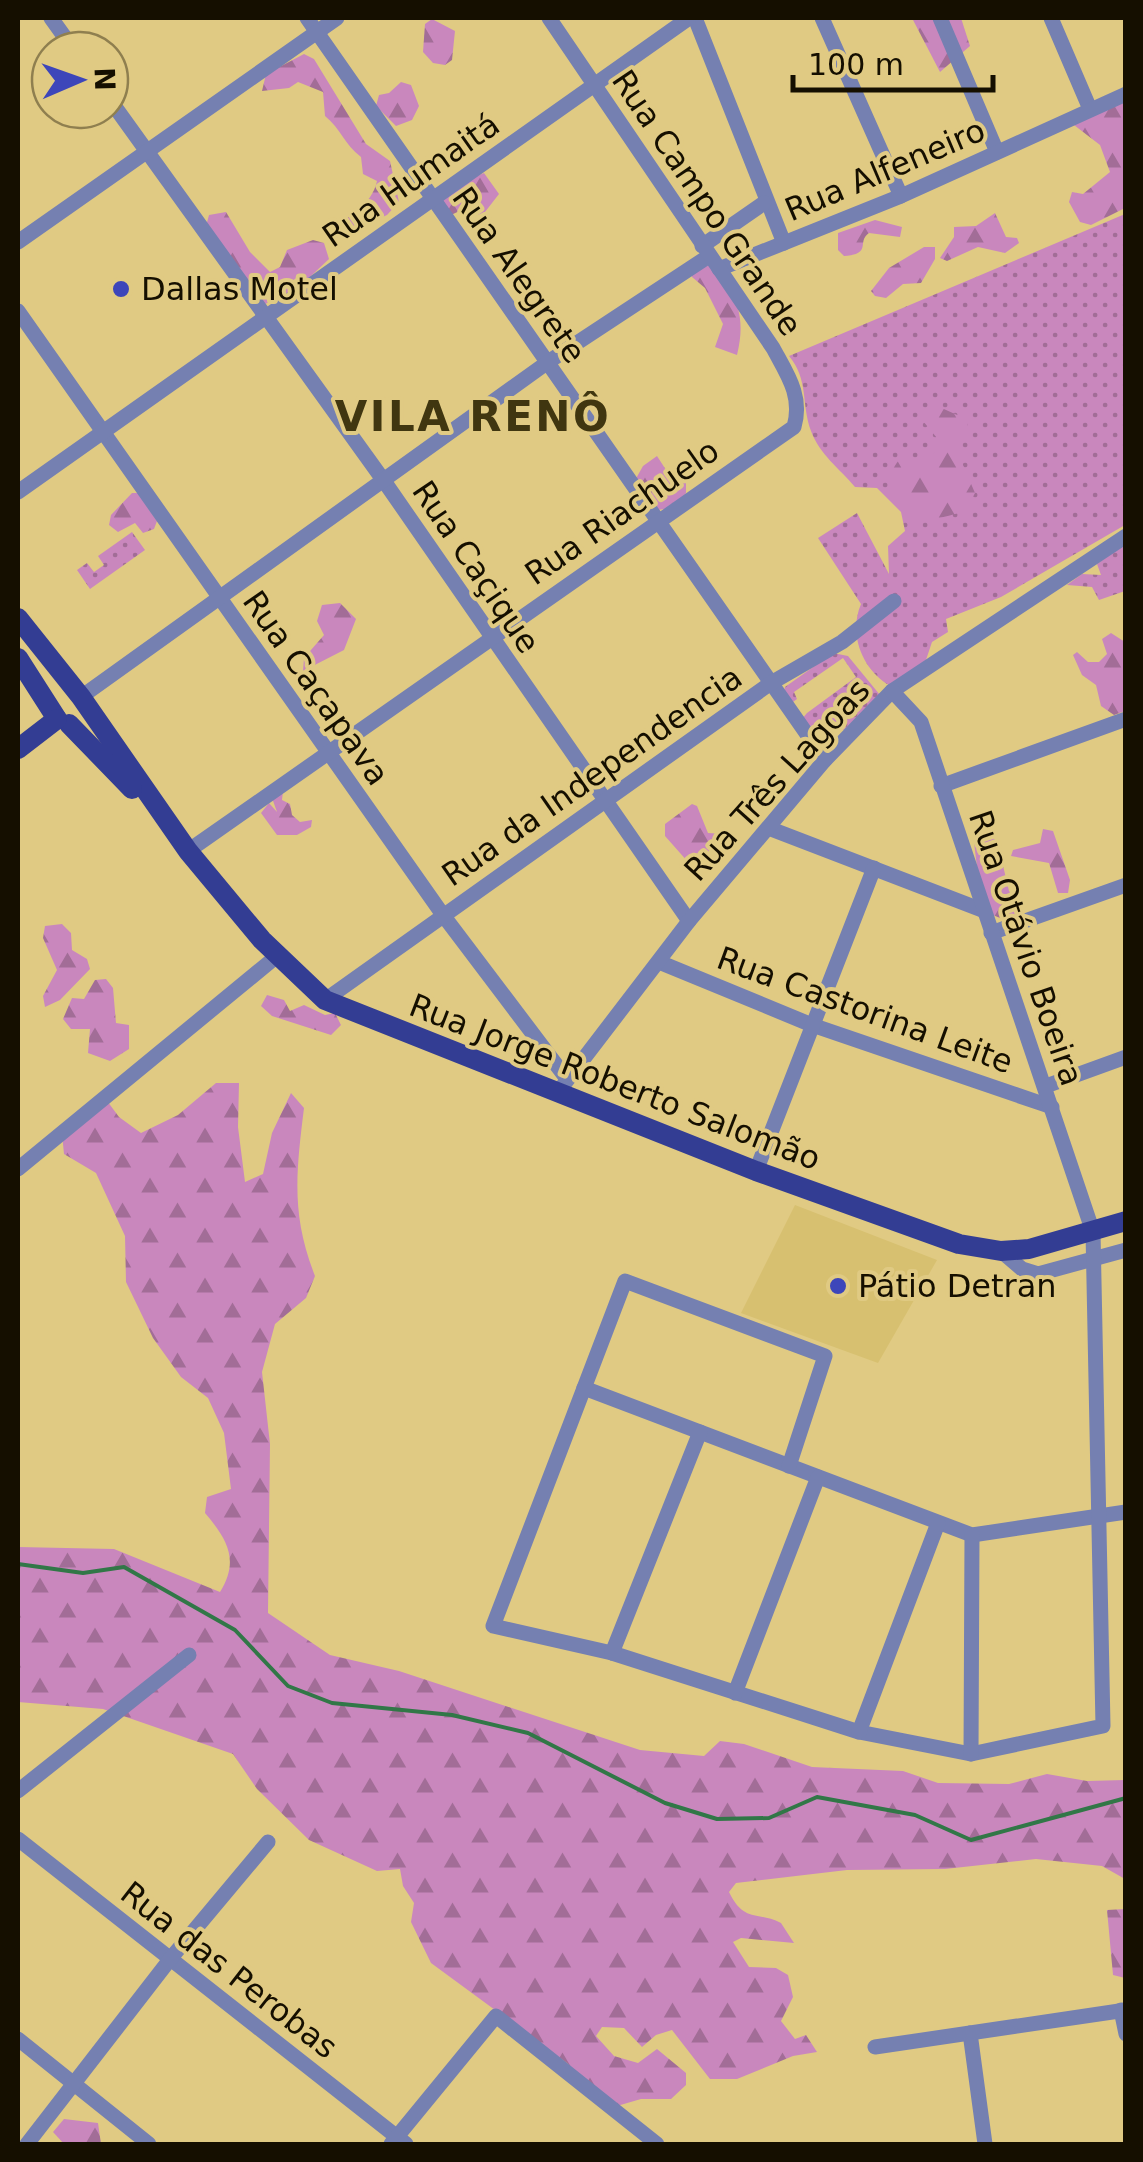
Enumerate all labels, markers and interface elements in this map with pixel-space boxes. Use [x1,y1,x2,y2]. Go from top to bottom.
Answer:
north arrow [30,30,130,130]
scale bar [793,30,993,92]
text: 100 m [808,47,904,82]
street label: Rua Campo Grande [604,63,810,343]
text: N [88,67,121,91]
street label: Rua Humaitá [315,105,507,255]
street label: Rua Alfeneiro [779,111,991,229]
street label: Rua Alegrete [444,180,594,370]
place label: Dallas Motel [141,270,338,308]
marker: Dallas Motel [110,278,132,300]
district label: VILA RENÔ [335,391,611,441]
street label: Rua Riachuelo [518,431,726,593]
street label: Rua Caçique [404,474,548,660]
street label: Rua Caçapava [235,584,397,792]
street label: Rua da Independencia [435,658,749,894]
street label: Rua Três Lagoas [676,671,878,889]
street label: Rua Otávio Boeira [961,805,1091,1091]
street label: Rua Castorina Leite [712,939,1018,1081]
street label: Rua Jorge Roberto Salomão [404,986,826,1178]
place label: Pátio Detran [858,1267,1057,1305]
marker: Pátio Detran [827,1275,849,1297]
street label: Rua das Perobas [113,1874,345,2066]

